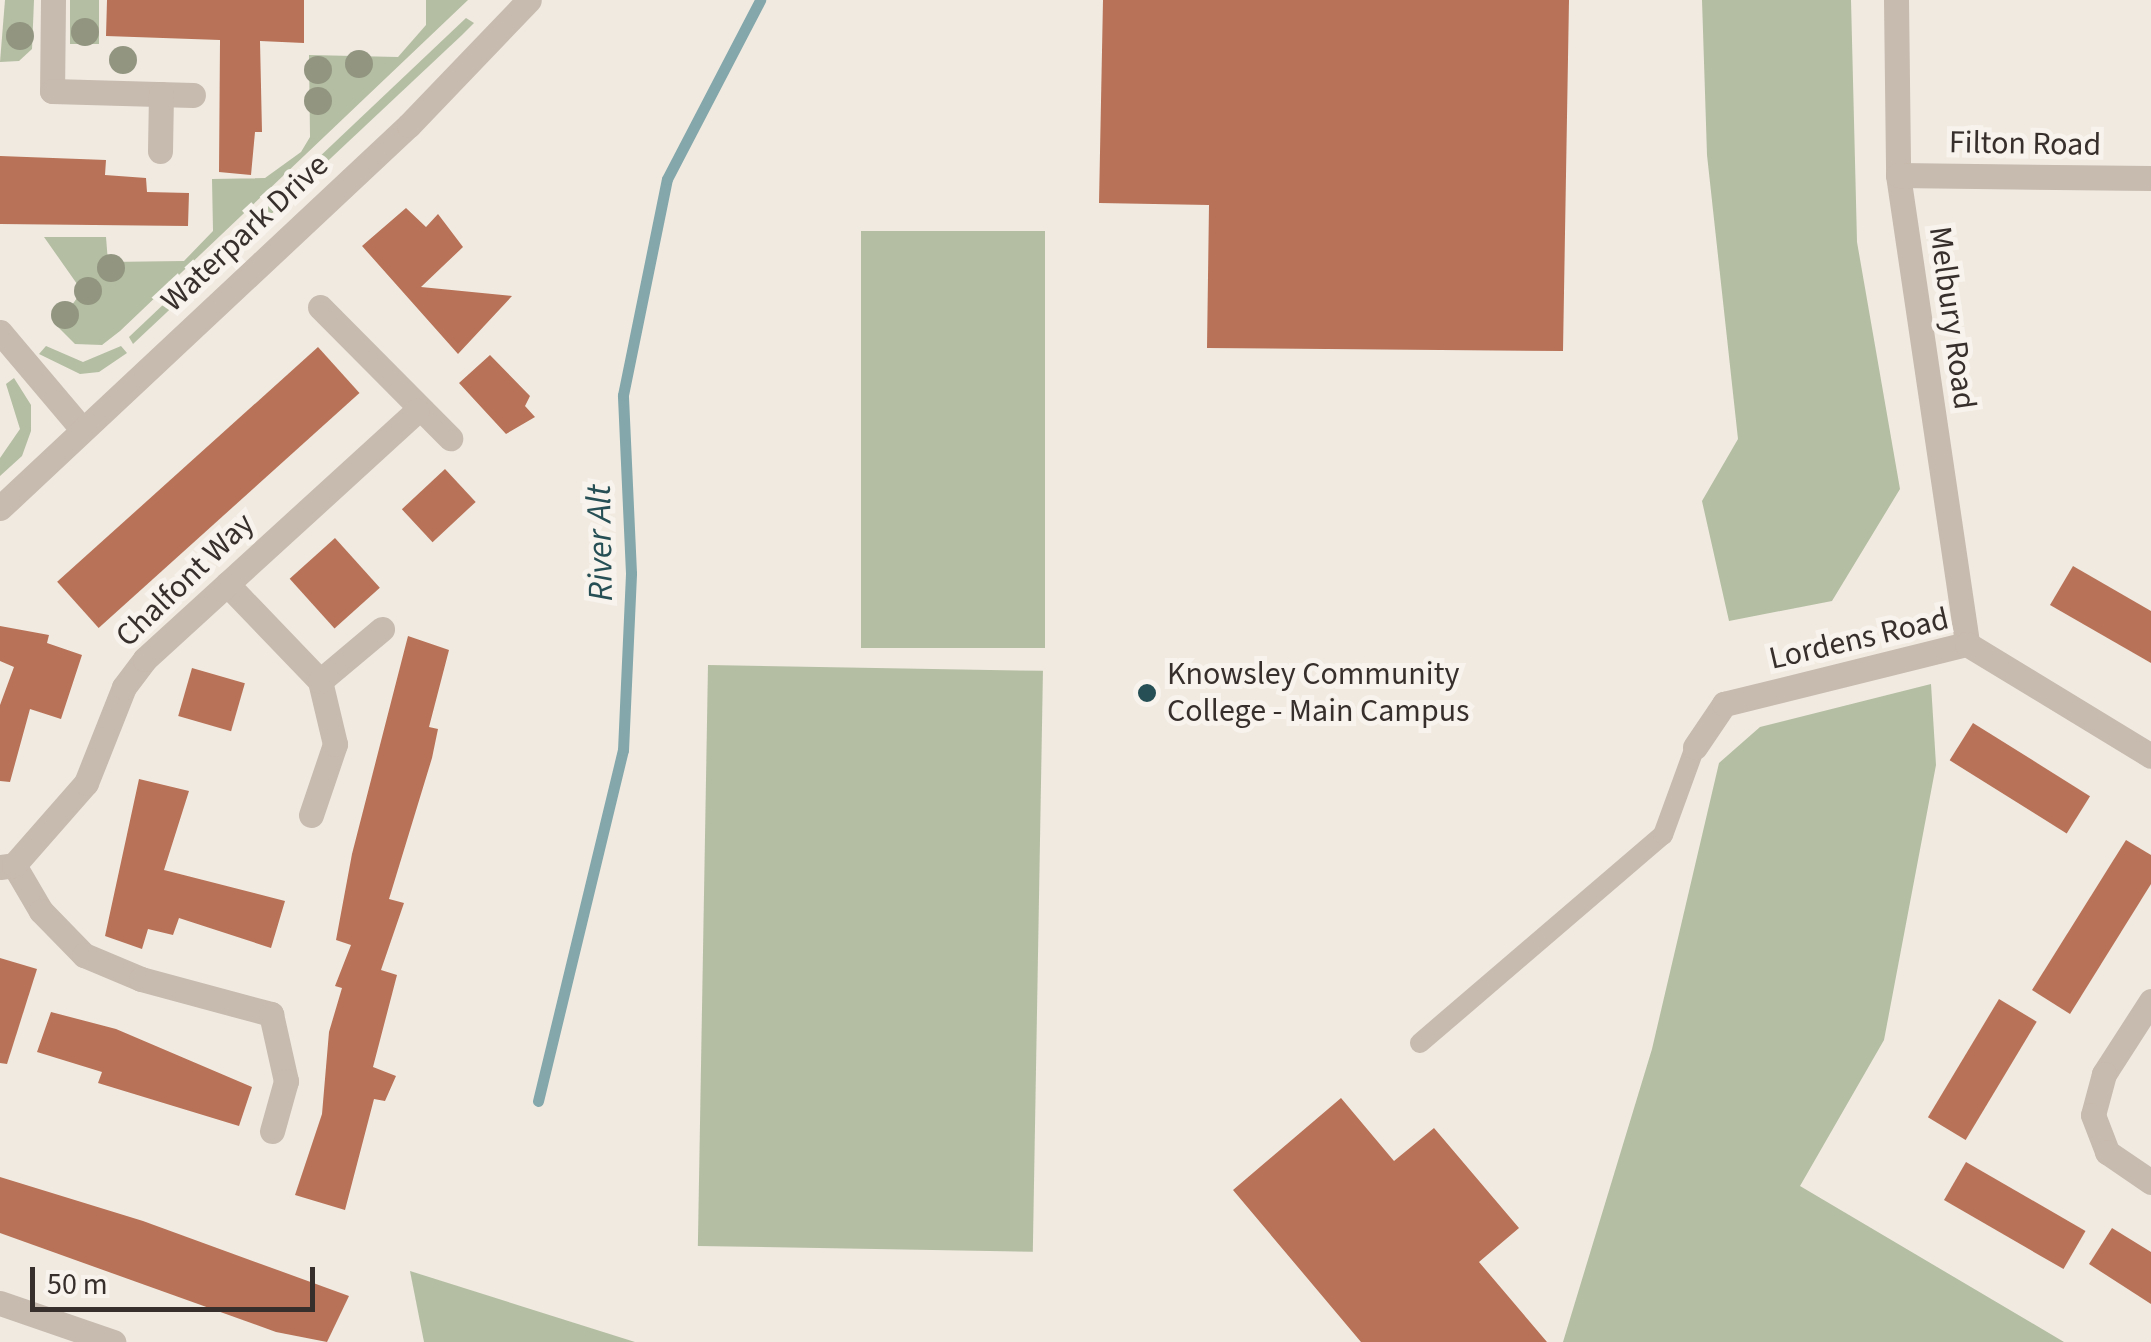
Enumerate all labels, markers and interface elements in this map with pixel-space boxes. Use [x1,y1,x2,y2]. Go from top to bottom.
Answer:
street label: Filton Road [1949,123,2101,165]
street label: Waterpark Drive [154,146,336,320]
street label: Melbury Road [1920,224,1984,412]
water label: River Alt [578,484,622,602]
street label: Chalfont Way [108,505,262,655]
street label: Lordens Road [1766,600,1952,678]
place label: Knowsley Community College - Main Campus [1167,656,1469,731]
marker: Knowsley Community College - Main Campus [1136,682,1158,704]
scale bar [35,1247,320,1309]
text: 50 m [47,1263,108,1306]

